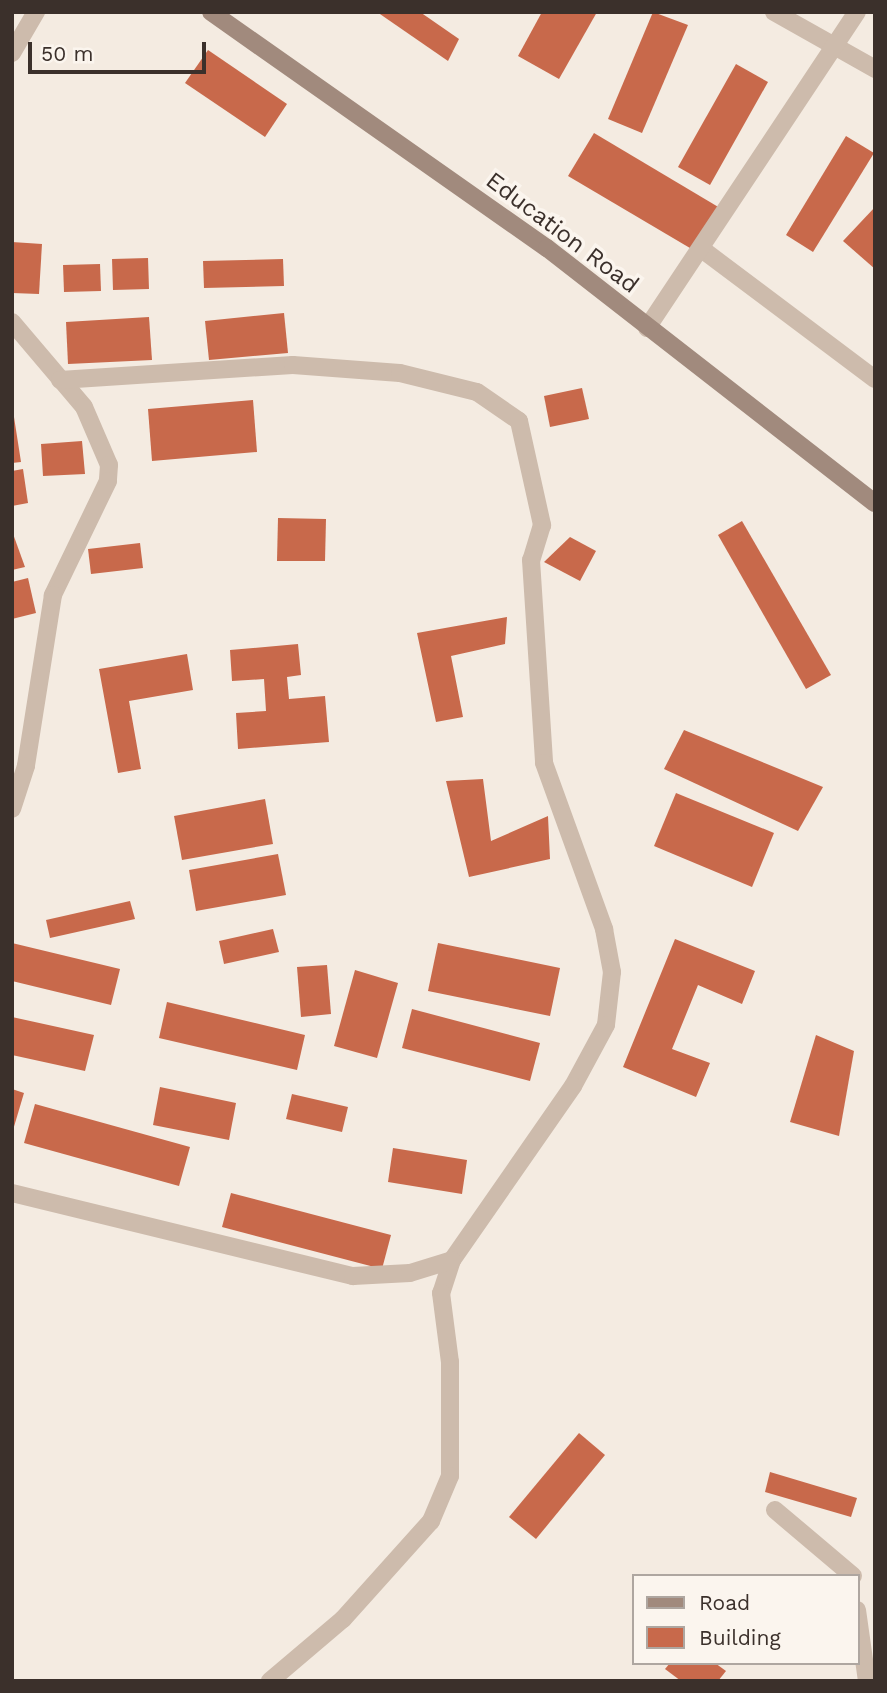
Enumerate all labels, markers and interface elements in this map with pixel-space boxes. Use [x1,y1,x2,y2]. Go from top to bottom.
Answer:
scale bar [32,28,210,72]
text: 50 m [41,41,93,66]
street label: Education Road [480,166,644,300]
legend [632,1574,859,1665]
text: Road [699,1590,750,1615]
text: Building [699,1625,781,1650]

